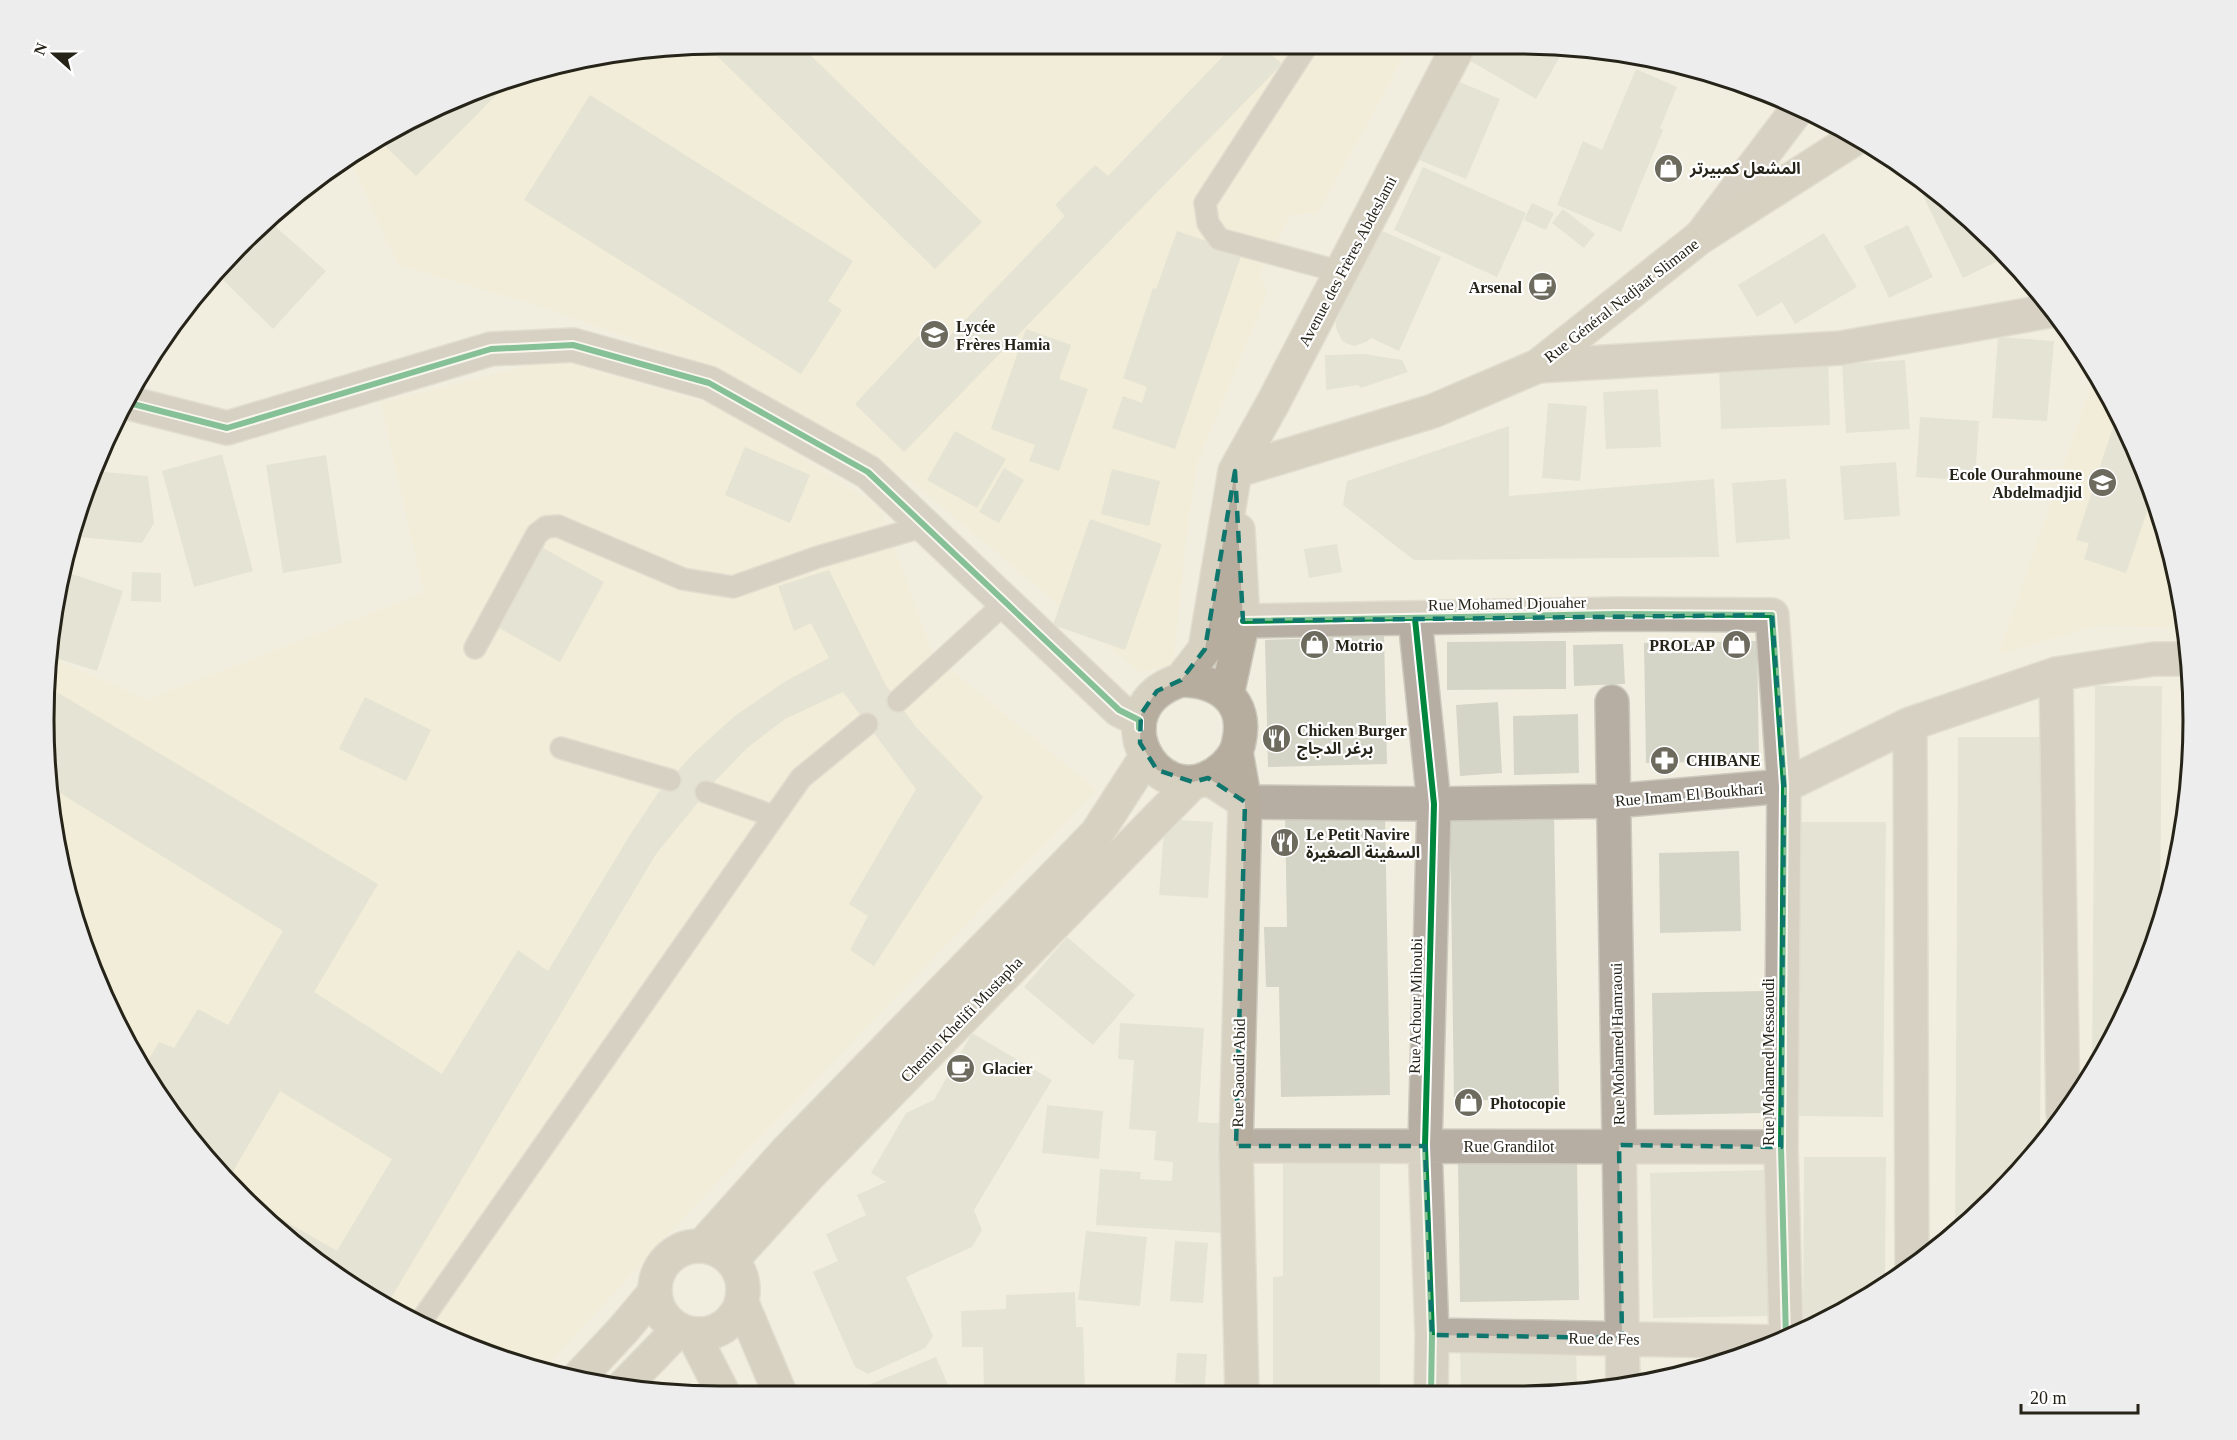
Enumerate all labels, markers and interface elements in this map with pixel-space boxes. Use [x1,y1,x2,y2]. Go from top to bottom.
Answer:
north arrow [24,24,84,84]
text: N [30,40,51,57]
shop icon: المشعل كمبيرتر [1653,152,1685,184]
place label: المشعل كمبيرتر [1689,160,1801,178]
street label: Avenue des Frères Abdeslami [1295,173,1400,349]
street label: Rue Général Nadjaat Slimane [1541,235,1702,367]
cafe icon: Arsenal [1527,271,1559,303]
place label: Arsenal [1469,279,1523,296]
place label: Lycée Frères Hamia [956,318,1050,353]
school or university icon: Lycée Frères Hamia [919,319,951,351]
place label: Ecole Ourahmoune Abdelmadjid [1949,466,2082,502]
school or university icon: Ecole Ourahmoune Abdelmadjid [2087,467,2119,499]
street label: Rue Mohamed Djouaher [1428,594,1587,614]
shop icon: Motrio [1298,629,1330,661]
shop icon: PROLAP [1720,629,1752,661]
place label: Motrio [1335,637,1383,654]
place label: PROLAP [1649,637,1715,654]
place label: Chicken Burger برغر الدجاج [1297,722,1407,760]
restaurant icon: Chicken Burger برغر الدجاج [1260,723,1292,755]
pharmacy icon: CHIBANE [1649,744,1681,776]
place label: CHIBANE [1686,752,1761,769]
street label: Rue Imam El Boukhari [1614,779,1764,809]
place label: Le Petit Navire السفينة الصغيرة [1306,826,1420,862]
restaurant icon: Le Petit Navire السفينة الصغيرة [1269,827,1301,859]
street label: Rue Achour Mihoubi [1406,937,1425,1074]
street label: Chemin Khelifi Mustapha [897,953,1026,1086]
street label: Rue Mohamed Hamraoui [1608,962,1627,1125]
street label: Rue Mohamed Messaoudi [1760,977,1777,1146]
street label: Rue Saoudi Abid [1229,1018,1248,1128]
cafe icon: Glacier [945,1052,977,1084]
place label: Glacier [982,1060,1033,1077]
shop icon: Photocopie [1453,1087,1485,1119]
place label: Photocopie [1490,1095,1566,1113]
street label: Rue Grandilot [1463,1138,1555,1155]
street label: Rue de Fes [1568,1329,1640,1348]
scale bar [2021,1377,2138,1415]
text: 20 m [2030,1388,2067,1408]

